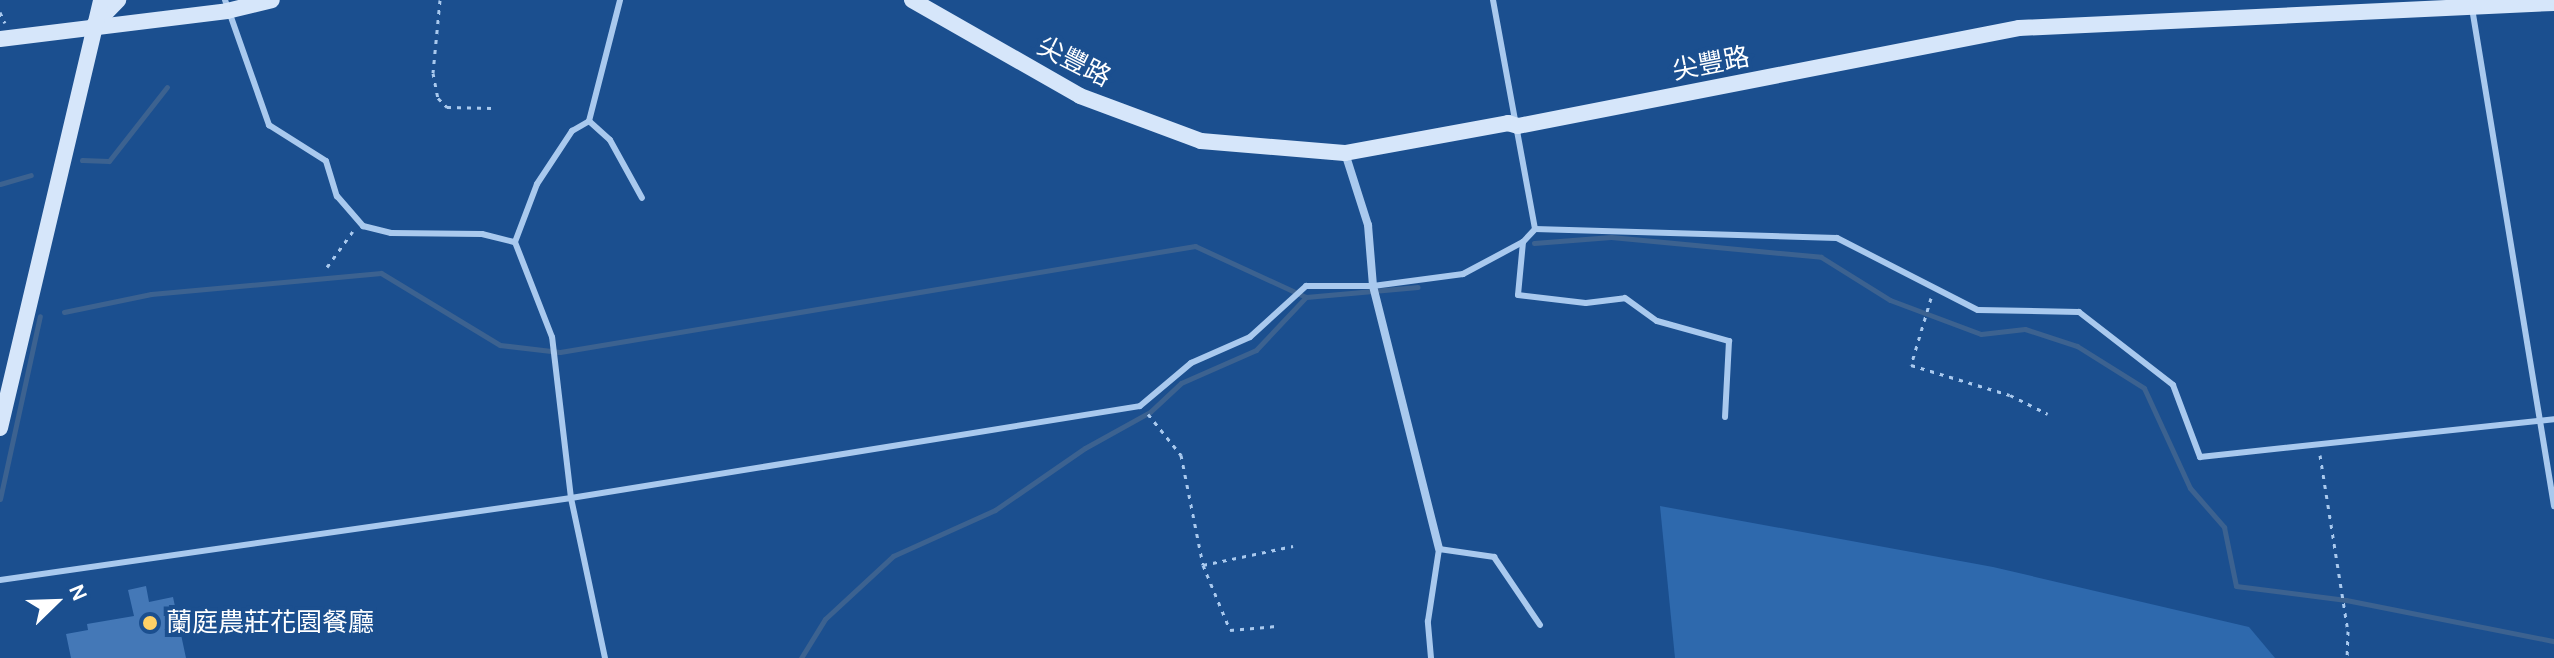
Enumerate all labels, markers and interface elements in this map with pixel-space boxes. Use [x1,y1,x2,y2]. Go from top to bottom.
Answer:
street label: 尖豐路 [1032,30,1116,94]
street label: 尖豐路 [1670,41,1752,87]
north arrow [16,562,96,642]
text: N [63,580,93,605]
place label: 蘭庭農莊花園餐廳 [166,607,374,639]
marker: 蘭庭農莊花園餐廳 [141,614,159,632]

